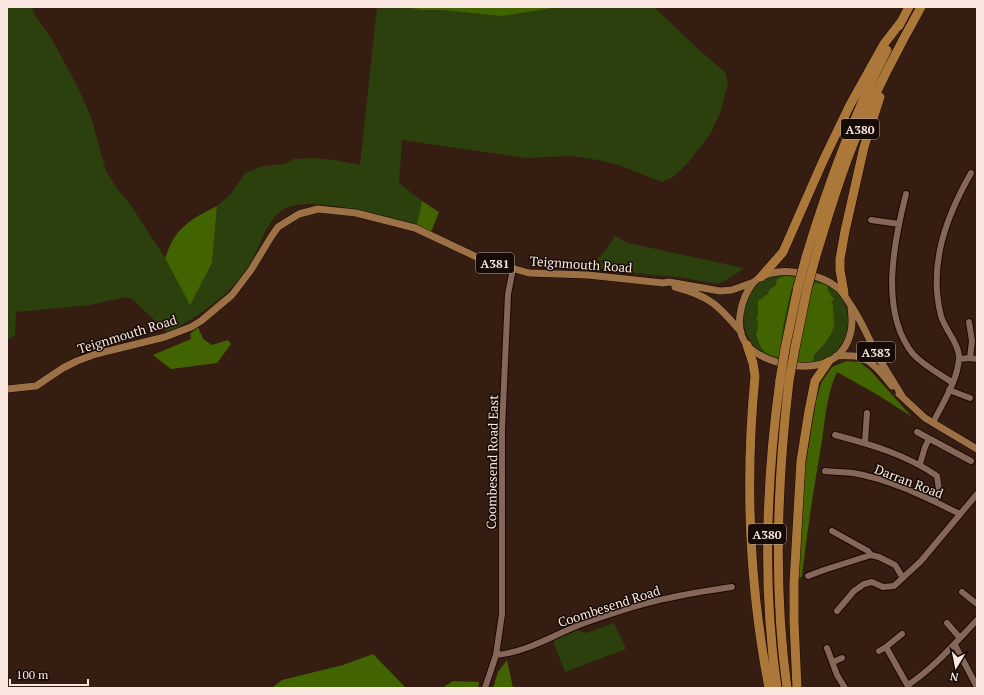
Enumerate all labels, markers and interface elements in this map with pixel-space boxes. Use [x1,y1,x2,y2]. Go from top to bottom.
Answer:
road number: A380 [841,119,879,139]
street label: Teignmouth Road [529,251,633,277]
road number: A381 [476,253,514,273]
street label: Teignmouth Road [75,310,179,358]
road number: A383 [857,342,895,362]
street label: Coombesend Road East [482,395,502,529]
street label: Darran Road [872,460,946,502]
road number: A380 [748,524,786,544]
street label: Coombesend Road [556,581,662,631]
north arrow [936,647,976,687]
scale bar [10,661,88,687]
text: 100 m [16,667,49,682]
text: N [948,669,960,684]

